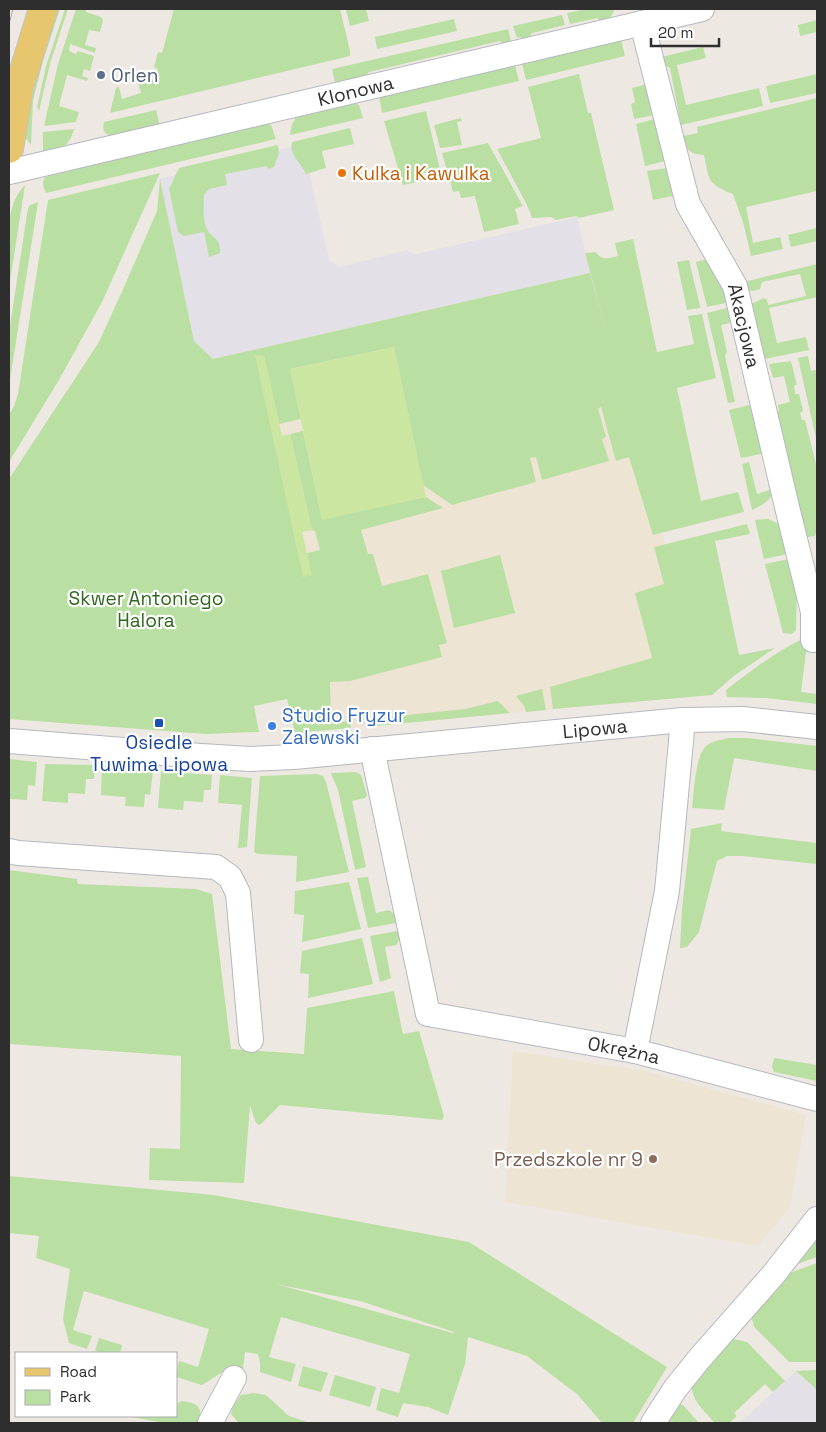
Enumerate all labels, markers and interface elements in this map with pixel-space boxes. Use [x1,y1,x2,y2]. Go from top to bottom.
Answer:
scale bar [651,15,718,47]
text: 20 m [658,23,693,42]
place label: Orlen [111,63,158,88]
marker: Orlen [95,69,107,81]
street label: Klonowa [315,69,396,111]
place label: Kulka i Kawulka [352,161,490,186]
marker: Kulka i Kawulka [336,167,348,179]
street label: Akacjowa [722,281,766,371]
park label: Skwer Antoniego Halora [69,586,223,633]
place label: Studio Fryzur Zalewski [282,703,405,750]
street label: Lipowa [561,713,628,744]
marker: Osiedle Tuwima Lipowa [153,717,165,729]
marker: Studio Fryzur Zalewski [266,720,278,732]
place label: Osiedle Tuwima Lipowa [90,730,228,777]
street label: Okrężna [586,1030,663,1070]
place label: Przedszkole nr 9 [494,1147,643,1172]
marker: Przedszkole nr 9 [647,1153,659,1165]
legend [15,1352,178,1417]
text: Road [60,1362,97,1381]
text: Park [60,1387,91,1406]

